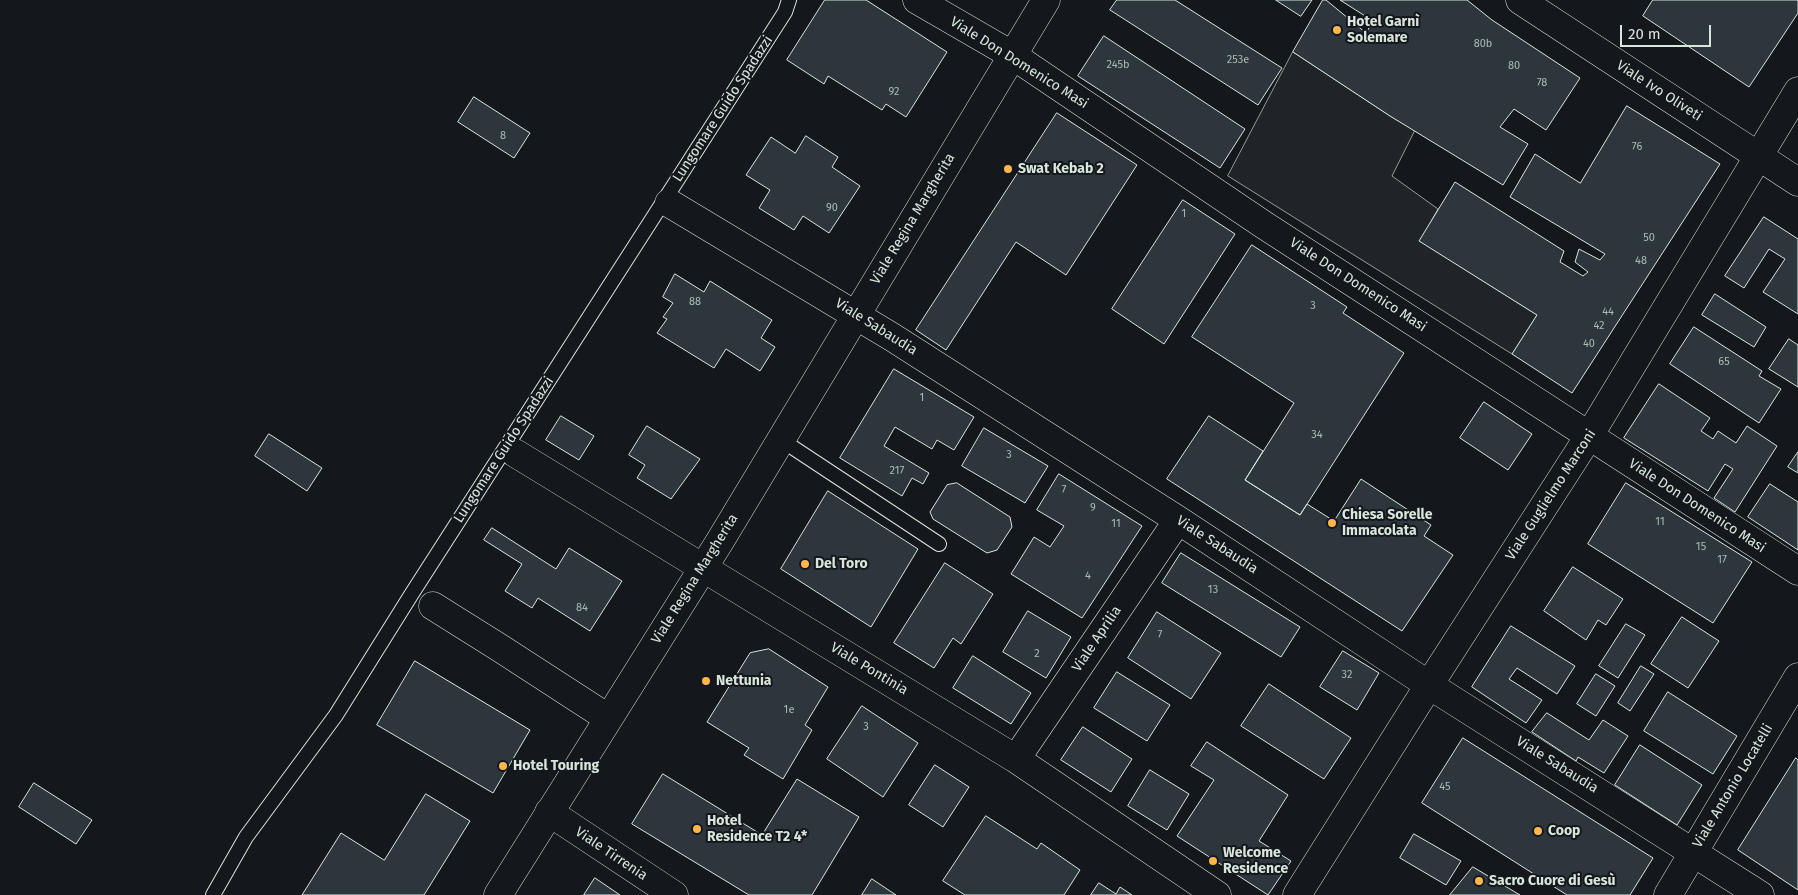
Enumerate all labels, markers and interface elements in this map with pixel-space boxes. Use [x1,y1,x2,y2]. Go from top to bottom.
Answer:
street label: Viale Don Domenico Masi [947,14,1091,112]
place label: Hotel Garnì Solemare [1347,14,1419,46]
scale bar [1623,15,1714,47]
marker: Hotel Garnì Solemare [1331,24,1343,36]
text: 20 m [1628,25,1661,43]
street label: Lungomare Guido Spadazzi [669,33,777,185]
house number: 80b [1474,37,1492,51]
house number: 253e [1227,53,1249,67]
street label: Viale Ivo Oliveti [1613,57,1705,125]
house number: 245b [1107,58,1129,72]
house number: 80 [1508,59,1520,73]
house number: 78 [1537,76,1547,90]
house number: 92 [889,85,899,99]
house number: 8 [500,129,506,143]
house number: 76 [1632,140,1642,154]
street label: Viale Regina Margherita [867,150,959,288]
place label: Swat Kebab 2 [1018,161,1104,177]
marker: Swat Kebab 2 [1002,163,1014,175]
house number: 90 [826,201,838,215]
house number: 1 [1182,207,1186,221]
house number: 50 [1643,231,1655,245]
street label: Viale Don Domenico Masi [1286,234,1430,336]
house number: 48 [1635,254,1647,268]
house number: 88 [689,295,701,309]
street label: Viale Sabaudia [832,295,920,359]
house number: 3 [1310,299,1316,313]
house number: 44 [1602,305,1614,319]
house number: 42 [1593,319,1605,333]
house number: 40 [1583,337,1595,351]
house number: 65 [1718,355,1730,369]
street label: Lungomare Guido Spadazzi [450,374,558,526]
house number: 1 [920,391,924,405]
street label: Viale Guglielmo Marconi [1502,426,1600,564]
house number: 34 [1311,428,1323,442]
house number: 3 [1006,448,1012,462]
street label: Viale Don Domenico Masi [1625,455,1769,557]
house number: 217 [890,464,904,478]
house number: 7 [1062,483,1066,497]
house number: 9 [1090,501,1096,515]
place label: Chiesa Sorelle Immacolata [1342,507,1432,540]
street label: Viale Regina Margherita [648,511,742,647]
street label: Viale Sabaudia [1173,512,1261,578]
house number: 11 [1655,515,1665,529]
house number: 11 [1111,517,1121,531]
marker: Chiesa Sorelle Immacolata [1326,517,1338,529]
house number: 15 [1696,540,1706,554]
house number: 17 [1717,553,1727,567]
place label: Del Toro [815,556,868,572]
marker: Del Toro [799,558,811,570]
house number: 4 [1085,569,1091,583]
house number: 13 [1208,583,1218,597]
house number: 84 [576,601,588,615]
street label: Viale Aprilia [1069,603,1125,675]
house number: 7 [1158,628,1162,642]
street label: Viale Pontinia [827,639,911,699]
house number: 2 [1034,647,1040,661]
house number: 32 [1342,668,1352,682]
place label: Nettunia [716,673,772,689]
marker: Nettunia [700,675,712,687]
house number: 1e [784,703,794,717]
house number: 3 [863,720,869,734]
street label: Viale Antonio Locatelli [1689,721,1777,851]
street label: Viale Sabaudia [1513,733,1601,797]
place label: Hotel Touring [513,758,599,774]
marker: Hotel Touring [497,760,509,772]
house number: 45 [1439,780,1451,794]
place label: Hotel Residence T2 4* [707,813,807,846]
marker: Hotel Residence T2 4* [691,823,703,835]
place label: Coop [1548,823,1580,839]
street label: Viale Tirrenia [572,824,650,884]
marker: Coop [1532,825,1544,837]
place label: Welcome Residence [1223,845,1288,878]
marker: Welcome Residence [1207,855,1219,867]
place label: Sacro Cuore di Gesù [1489,873,1616,889]
marker: Sacro Cuore di Gesù [1473,875,1485,887]

